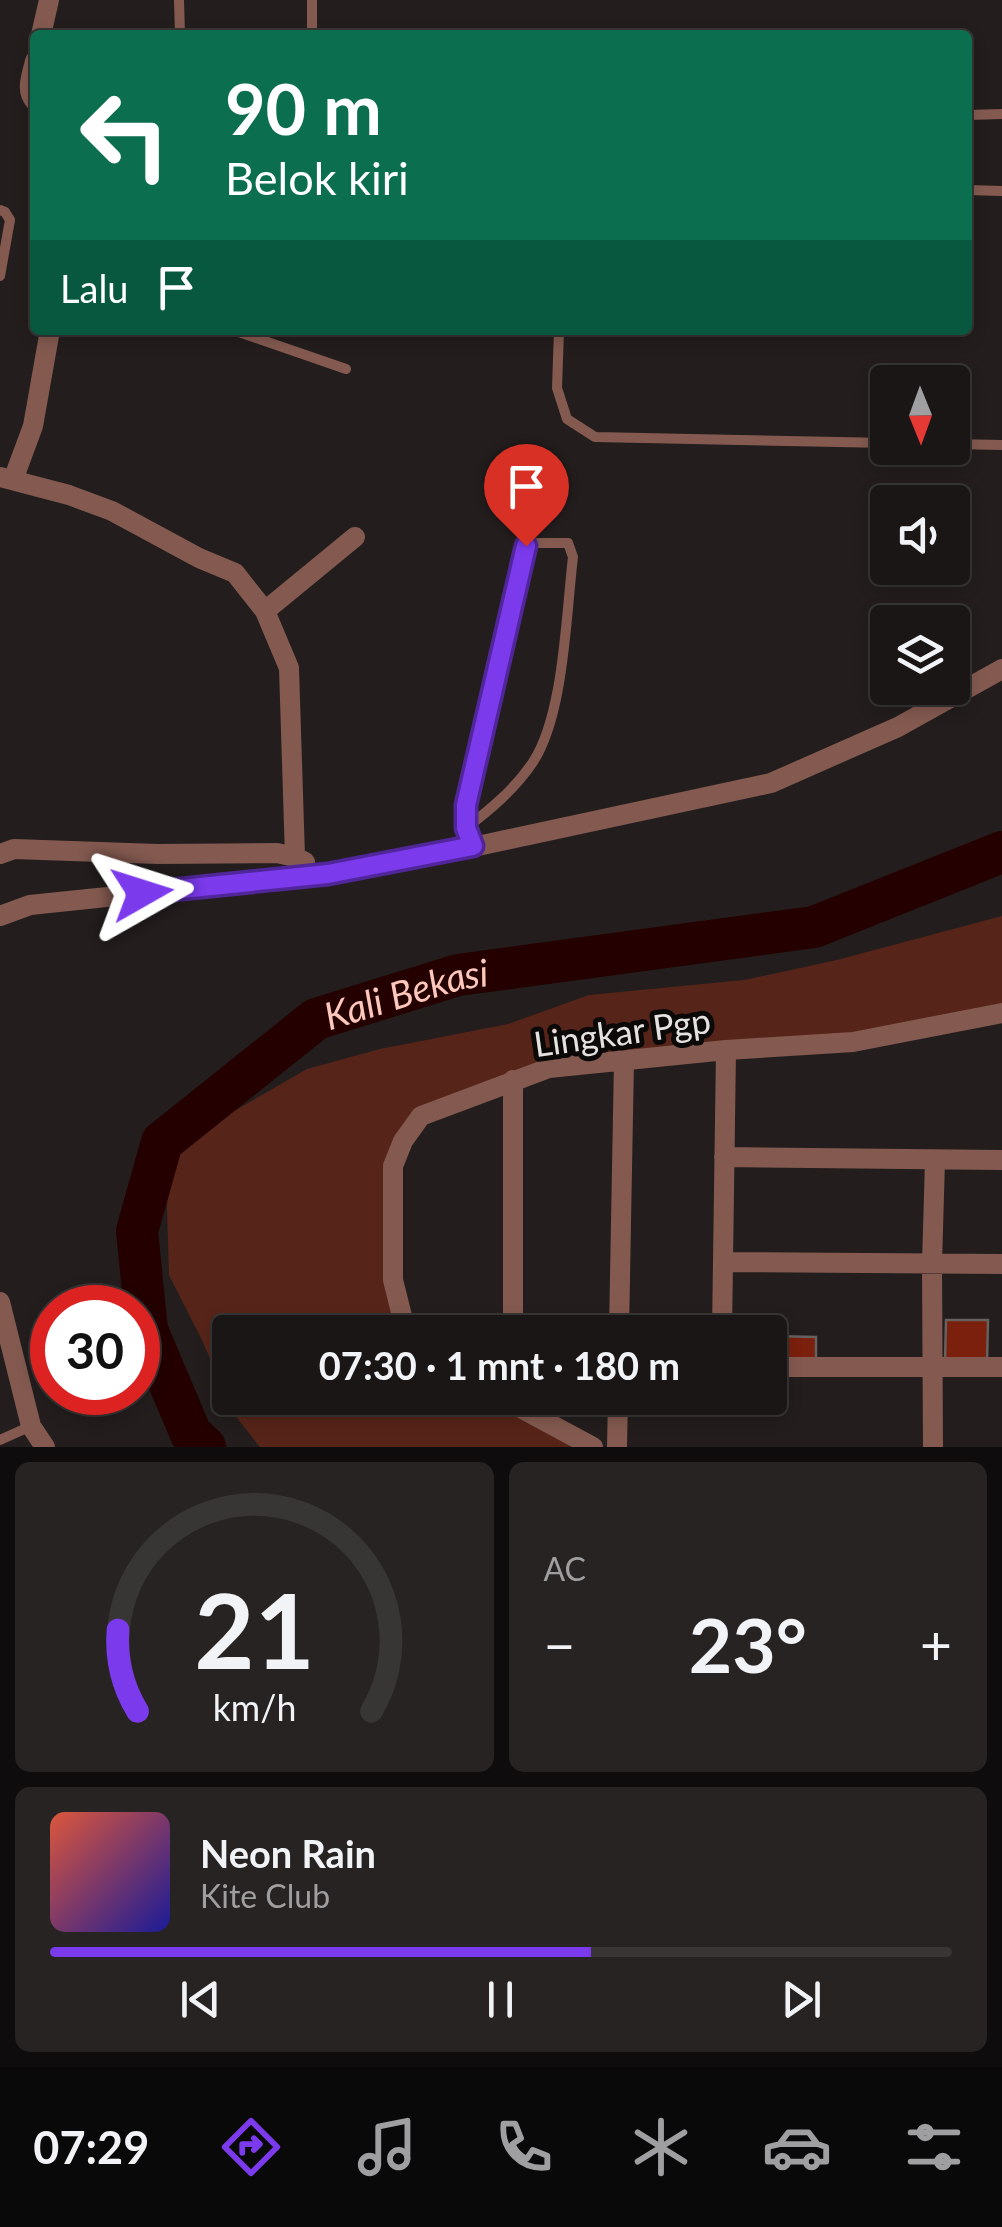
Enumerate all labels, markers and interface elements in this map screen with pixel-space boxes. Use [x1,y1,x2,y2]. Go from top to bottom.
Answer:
text: 90 m [225,66,382,150]
icon: left [60,70,190,200]
text: Belok kiri [225,151,409,205]
icon: arrive [149,260,204,315]
text: Lalu [60,265,129,311]
north arrow [870,365,970,465]
map controls [870,365,970,705]
pin [484,444,569,547]
icon: arrive [499,459,554,514]
button: sound [870,485,970,585]
button: layers [870,605,970,705]
position arrow [90,841,194,945]
water label: Kali Bekasi [318,948,491,1038]
street label: Lingkar Pgp [531,998,713,1064]
speed limit sign: 30 [30,1285,160,1415]
text: 07:30 · 1 mnt · 180 m [319,1342,680,1388]
text: AC [544,1549,586,1588]
text: 21 [194,1566,315,1691]
text: 23° [689,1599,807,1689]
text: − [544,1611,575,1677]
text: + [920,1611,952,1677]
text: km/h [212,1686,296,1729]
text: Neon Rain [200,1830,376,1876]
text: Kite Club [200,1876,330,1915]
icon: previous [173,1972,228,2027]
icon: pause [473,1972,528,2027]
icon: next [774,1972,829,2027]
icon: directions [216,2112,286,2182]
icon: music [352,2112,422,2182]
icon: phone [489,2112,559,2182]
icon: climate [626,2112,696,2182]
icon: car [762,2112,832,2182]
icon: filters [899,2112,969,2182]
text: 07:29 [33,2120,149,2174]

